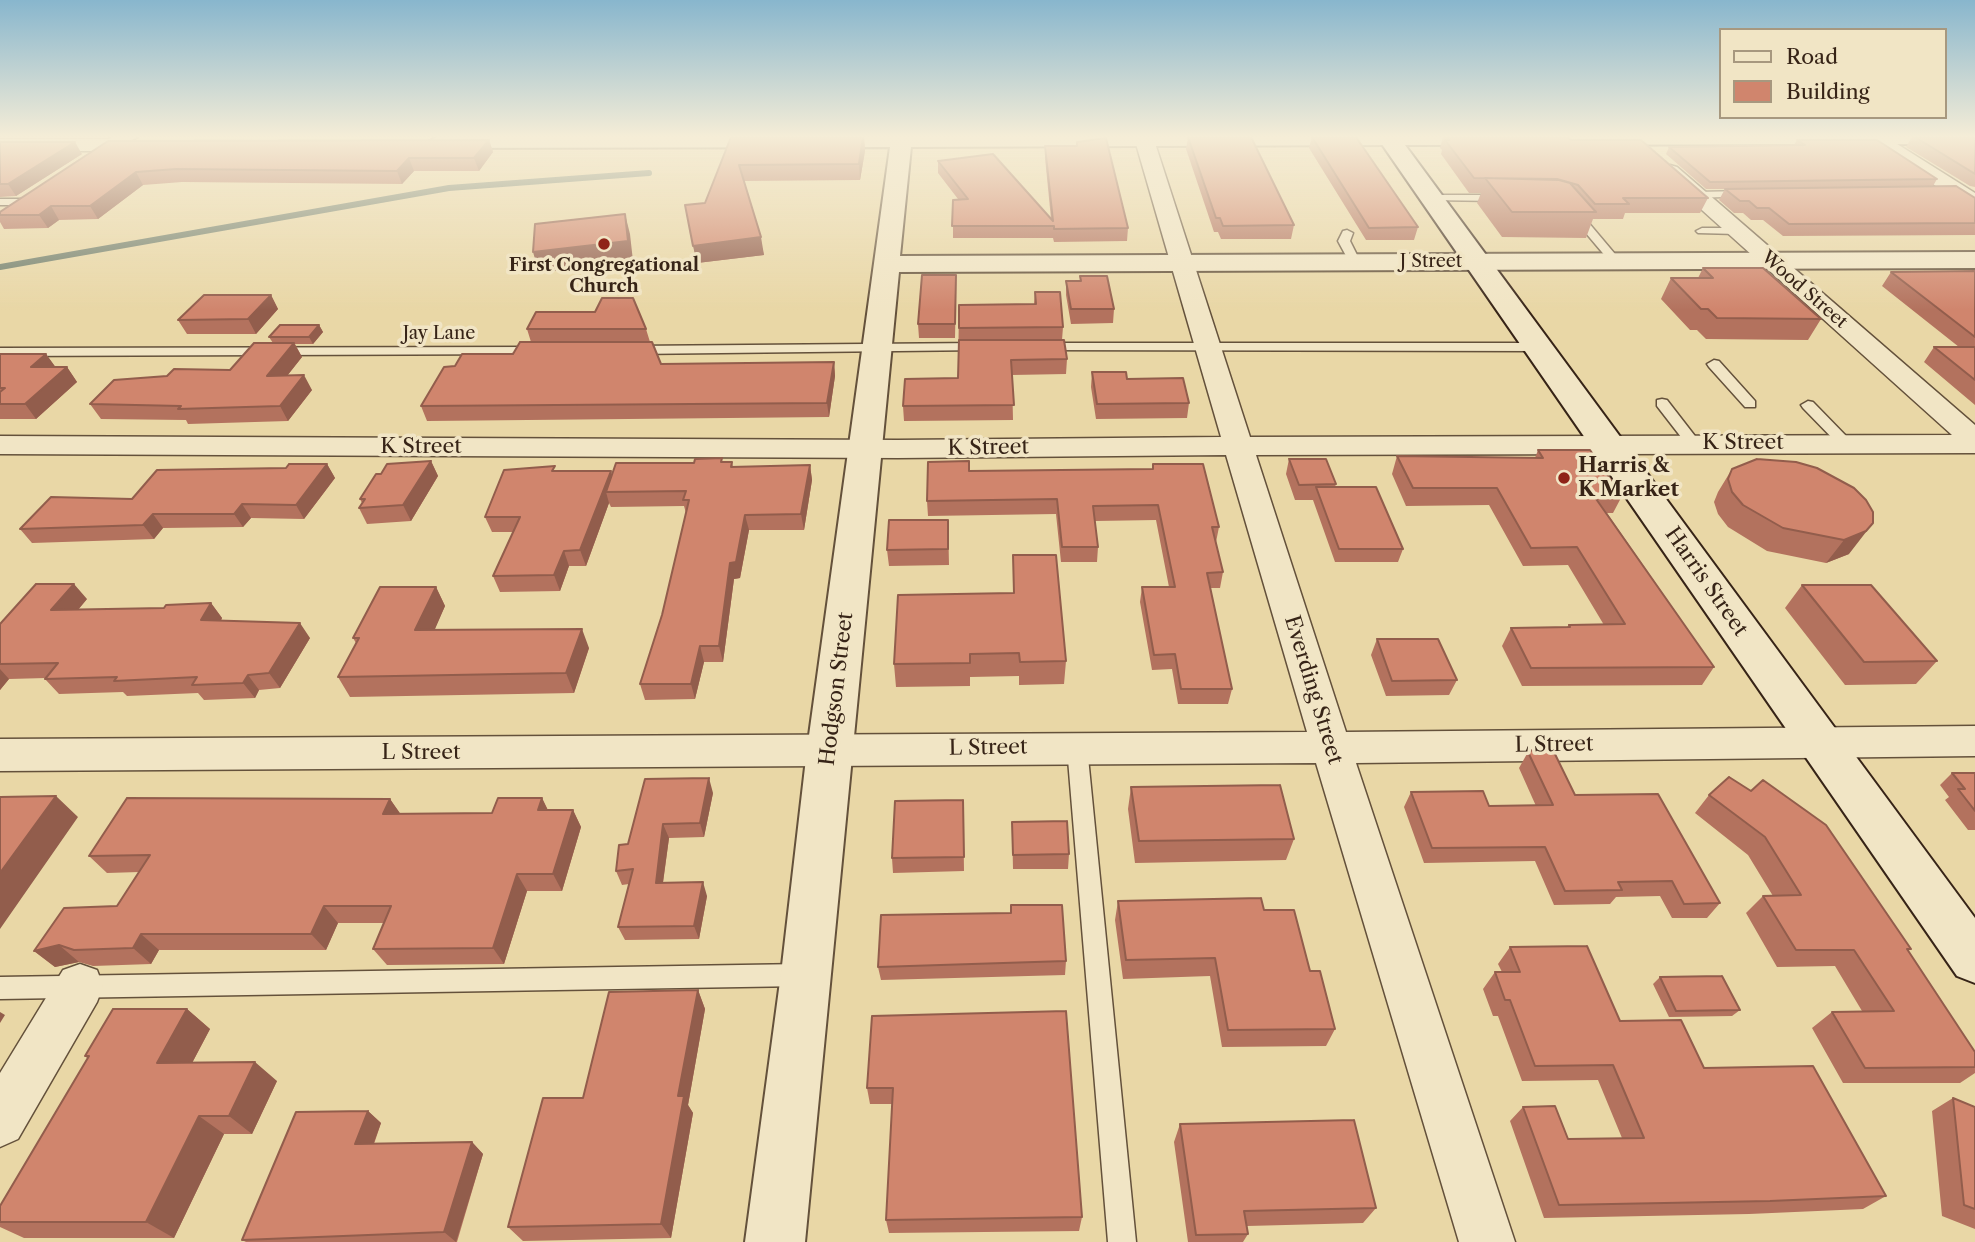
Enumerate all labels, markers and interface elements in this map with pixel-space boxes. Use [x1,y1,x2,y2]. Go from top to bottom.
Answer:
legend [1720,28,1947,119]
text: Road [1786,44,1838,69]
text: Building [1786,79,1870,104]
marker: First Congregational Church [596,236,612,252]
street label: Wood Street [1757,247,1851,333]
street label: J Street [1400,251,1462,273]
place label: First Congregational Church [509,255,699,298]
street label: Jay Lane [403,323,475,345]
street label: K Street [1702,430,1784,456]
street label: K Street [380,434,462,460]
street label: K Street [947,435,1029,461]
place label: Harris & K Market [1578,453,1679,503]
marker: Harris & K Market [1556,470,1572,486]
street label: Harris Street [1659,523,1753,641]
street label: Hodgson Street [815,611,859,767]
street label: Everding Street [1278,613,1348,767]
street label: L Street [1514,732,1594,758]
street label: L Street [948,735,1028,761]
street label: L Street [382,740,460,766]

